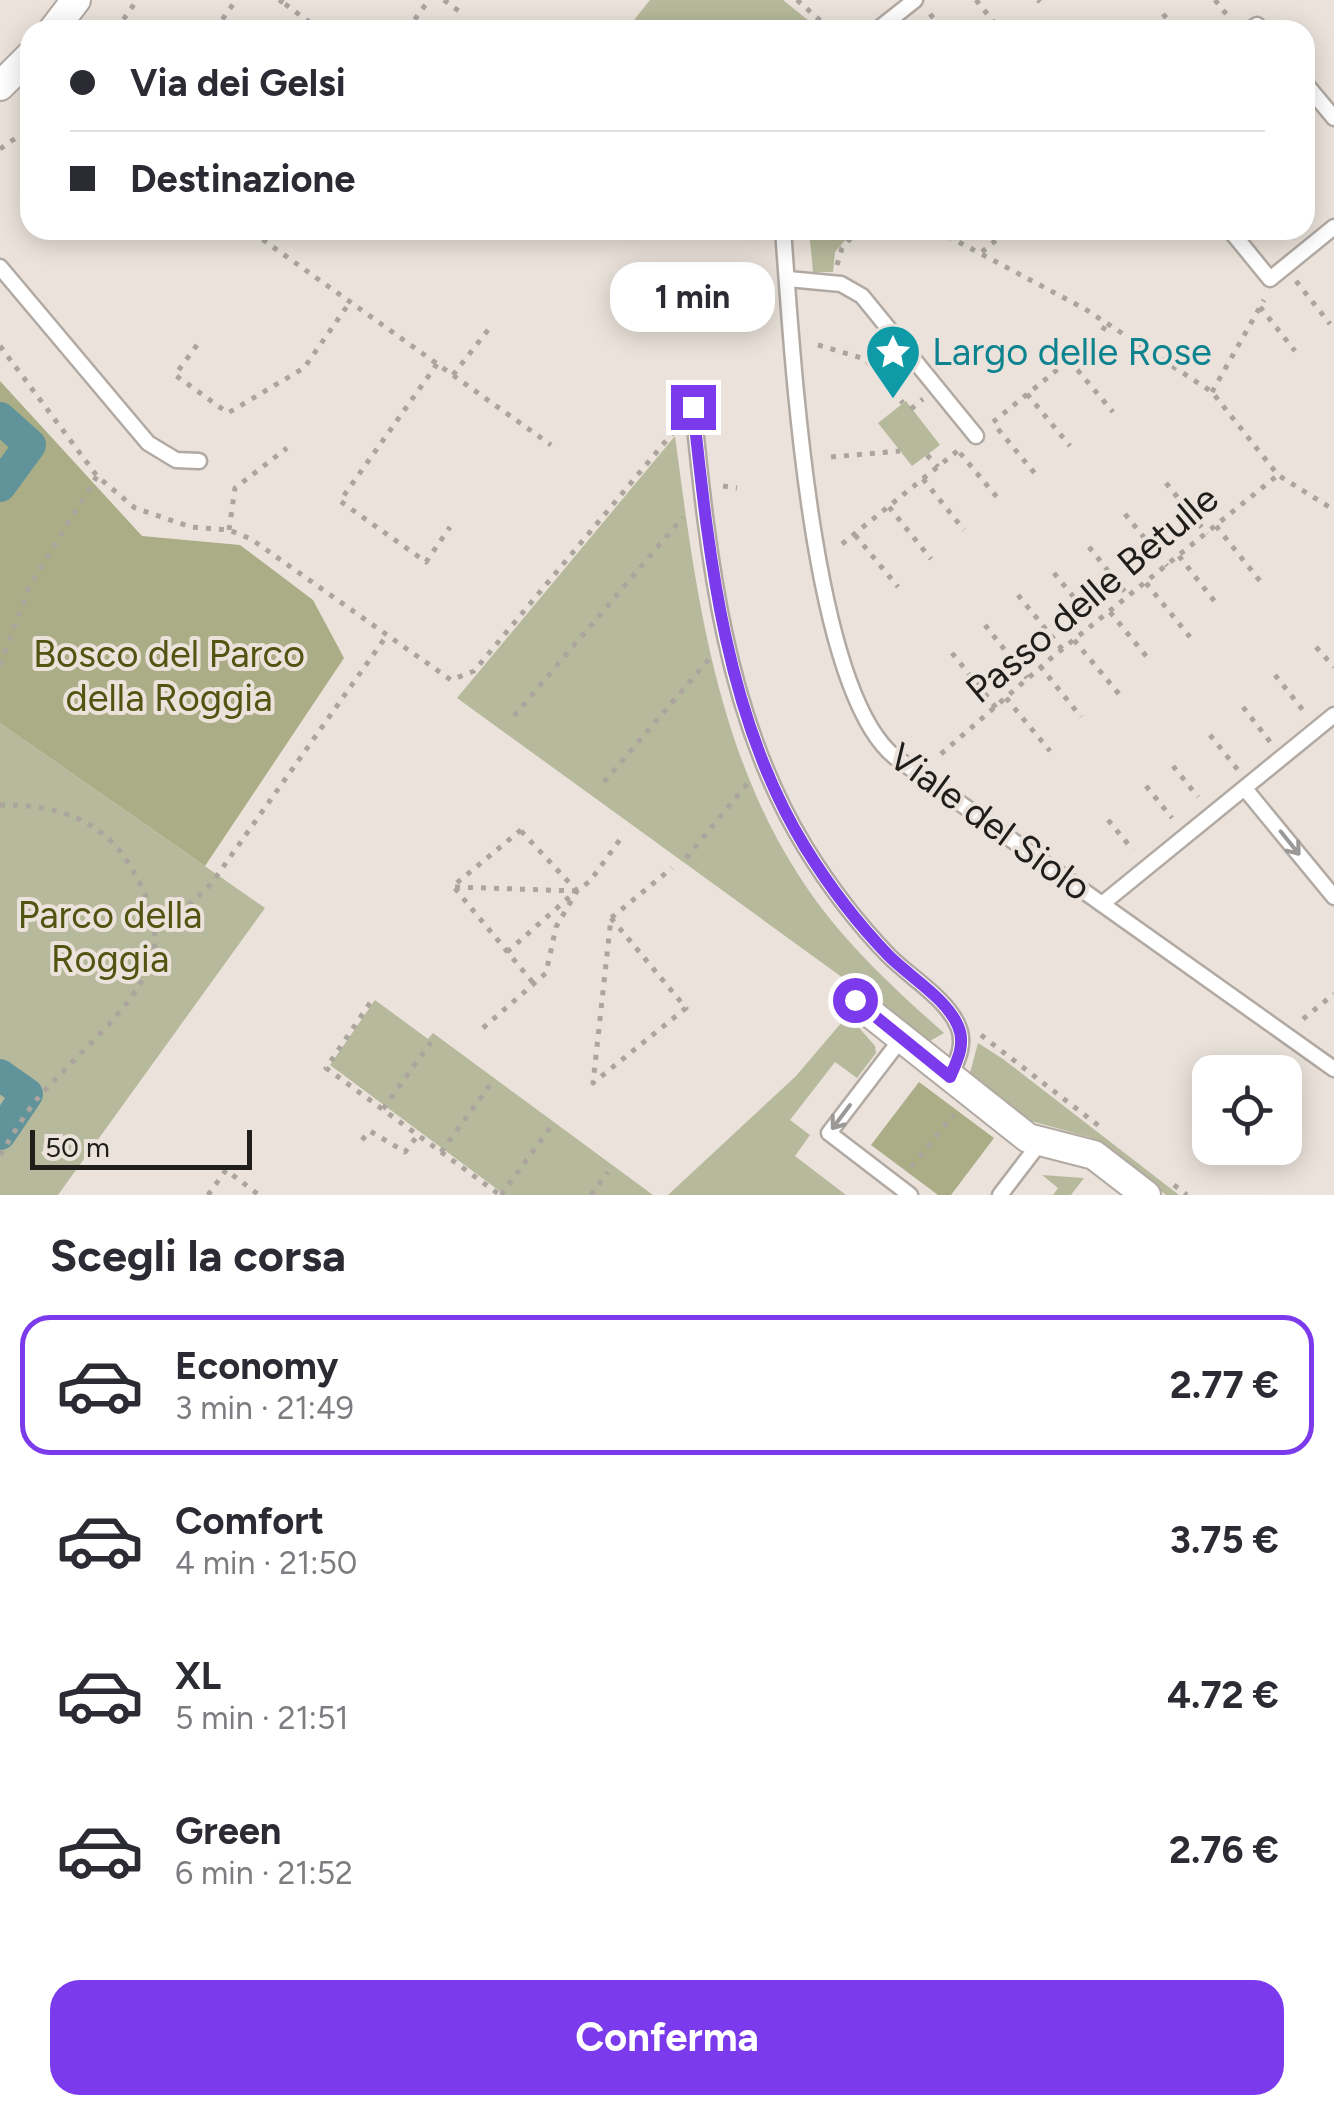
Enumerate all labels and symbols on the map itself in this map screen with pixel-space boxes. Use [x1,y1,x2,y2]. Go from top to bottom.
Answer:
callout: 1 min [610,262,776,332]
place icon: Largo delle Rose [863,322,923,401]
place label: Largo delle Rose [932,329,1212,375]
route end [671,385,716,430]
street label: Passo delle Betulle [957,475,1227,713]
park label: Bosco del Parco della Roggia [33,631,305,721]
street label: Viale del Siolo [880,733,1100,911]
one-way arrow [1279,830,1301,856]
park label: Parco della Roggia [18,892,202,982]
route start [833,978,878,1023]
one-way arrow [831,1103,852,1130]
scale bar [30,1125,252,1170]

